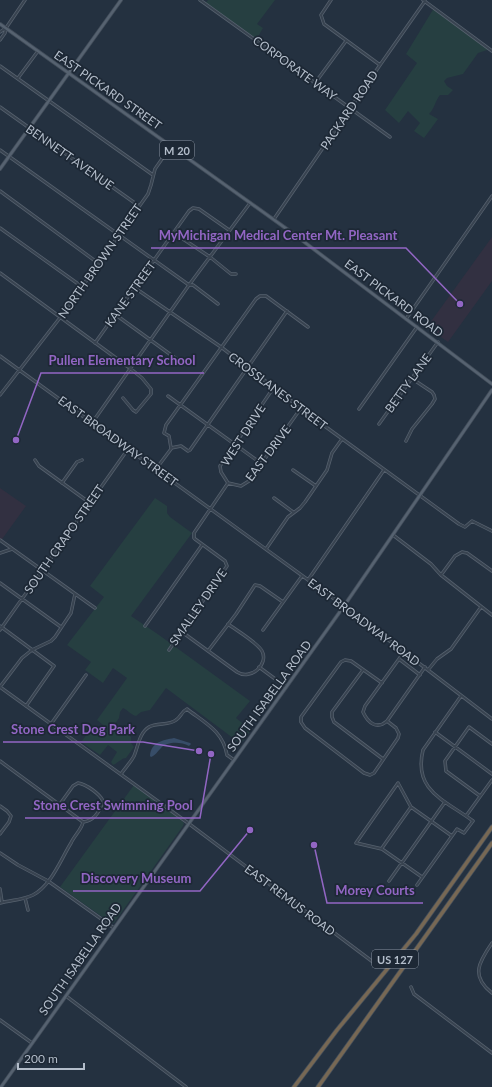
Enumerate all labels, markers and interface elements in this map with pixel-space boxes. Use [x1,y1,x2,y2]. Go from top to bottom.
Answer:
street label: CORPORATE WAY [250,32,340,104]
street label: EAST PICKARD STREET [51,47,165,133]
street label: PACKARD ROAD [317,68,381,152]
street label: BENNETT AVENUE [23,121,117,193]
road number: M 20 [160,141,194,159]
street label: NORTH BROWN STREET [55,201,145,321]
callout: MyMichigan Medical Center Mt. Pleasant [151,223,406,248]
text: MyMichigan Medical Center Mt. Pleasant [159,227,397,243]
street label: EAST PICKARD ROAD [342,256,446,340]
street label: KANE STREET [101,258,159,330]
callout: Pullen Elementary School [41,348,204,373]
street label: CROSSLANES STREET [226,349,330,433]
street label: BETTY LANE [382,350,434,415]
text: Pullen Elementary School [49,352,195,368]
street label: EAST BROADWAY STREET [55,392,181,490]
street label: WEST DRIVE [217,401,269,469]
street label: EAST DRIVE [242,422,294,484]
street label: SOUTH CRAPO STREET [21,482,107,596]
street label: SMALLEY DRIVE [166,566,230,648]
street label: EAST BROADWAY ROAD [305,575,423,669]
street label: SOUTH ISABELLA ROAD [224,637,314,755]
callout: Stone Crest Dog Park [3,717,143,742]
text: Stone Crest Dog Park [11,721,135,737]
callout: Stone Crest Swimming Pool [25,793,200,818]
text: Stone Crest Swimming Pool [33,797,193,813]
street label: EAST REMUS ROAD [242,861,338,939]
callout: Discovery Museum [73,866,200,891]
text: Discovery Museum [81,870,191,886]
callout: Morey Courts [327,878,423,903]
text: Morey Courts [335,882,415,898]
street label: SOUTH ISABELLA ROAD [35,900,125,1018]
road number: US 127 [372,950,418,968]
scale bar [18,1045,84,1071]
text: 200 m [24,1051,58,1066]

